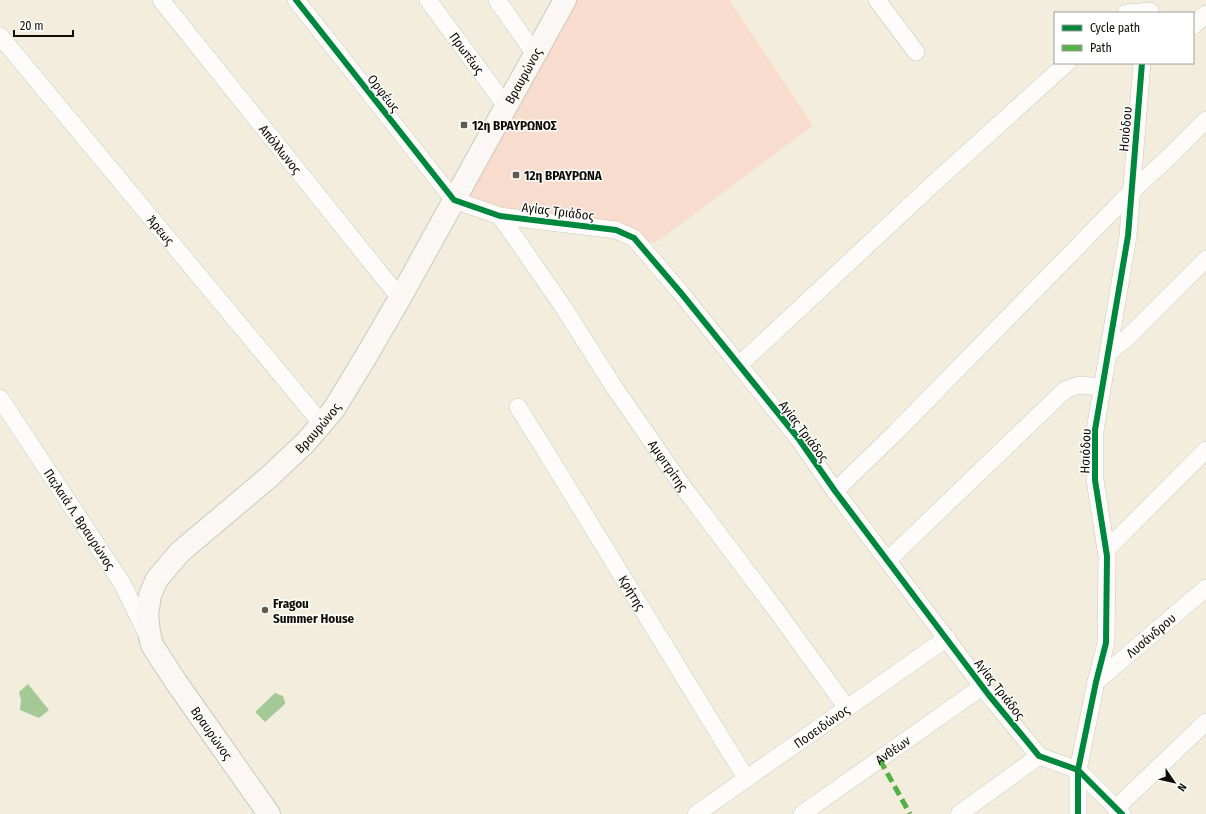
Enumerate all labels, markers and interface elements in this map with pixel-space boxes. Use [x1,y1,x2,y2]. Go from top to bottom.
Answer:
scale bar [14,12,73,38]
legend [1054,12,1194,64]
text: 20 m [20,19,44,33]
text: Cycle path [1090,21,1140,35]
street label: Πρωτέως [446,30,487,78]
text: Path [1090,41,1112,55]
street label: Βραυρώνος [502,45,545,106]
street label: Ορφέως [364,72,403,115]
street label: Ησιόδου [1116,106,1135,152]
place label: 12η ΒΡΑΥΡΩΝΟΣ [472,118,557,133]
marker: 12η ΒΡΑΥΡΩΝΟΣ [459,120,469,130]
street label: Απόλλωνος [256,122,305,177]
place label: 12η ΒΡΑΥΡΩΝΑ [524,168,603,183]
marker: 12η ΒΡΑΥΡΩΝΑ [511,170,521,180]
street label: Αγίας Τριάδος [521,200,595,223]
street label: Άρεως [144,212,177,248]
street label: Αγίας Τριάδος [776,398,832,465]
street label: Βραυρώνος [292,400,344,456]
street label: Ησιόδου [1077,428,1094,474]
street label: Αμφιτρίτης [645,437,691,494]
street label: Πα;λαιά Λ. Βραυρώνος [41,466,118,573]
street label: Κρήτης [616,573,648,614]
place label: Fragou Summer House [273,596,355,626]
marker: Fragou Summer House [260,605,270,615]
street label: Λυσάνδρου [1123,610,1179,661]
street label: Αγίας Τριάδος [971,656,1028,723]
street label: Ποσειδώνος [791,702,853,751]
street label: Βραυρώνος [188,704,236,763]
street label: Ανθέων [873,733,913,768]
north arrow [1154,762,1194,802]
text: N [1175,781,1189,794]

